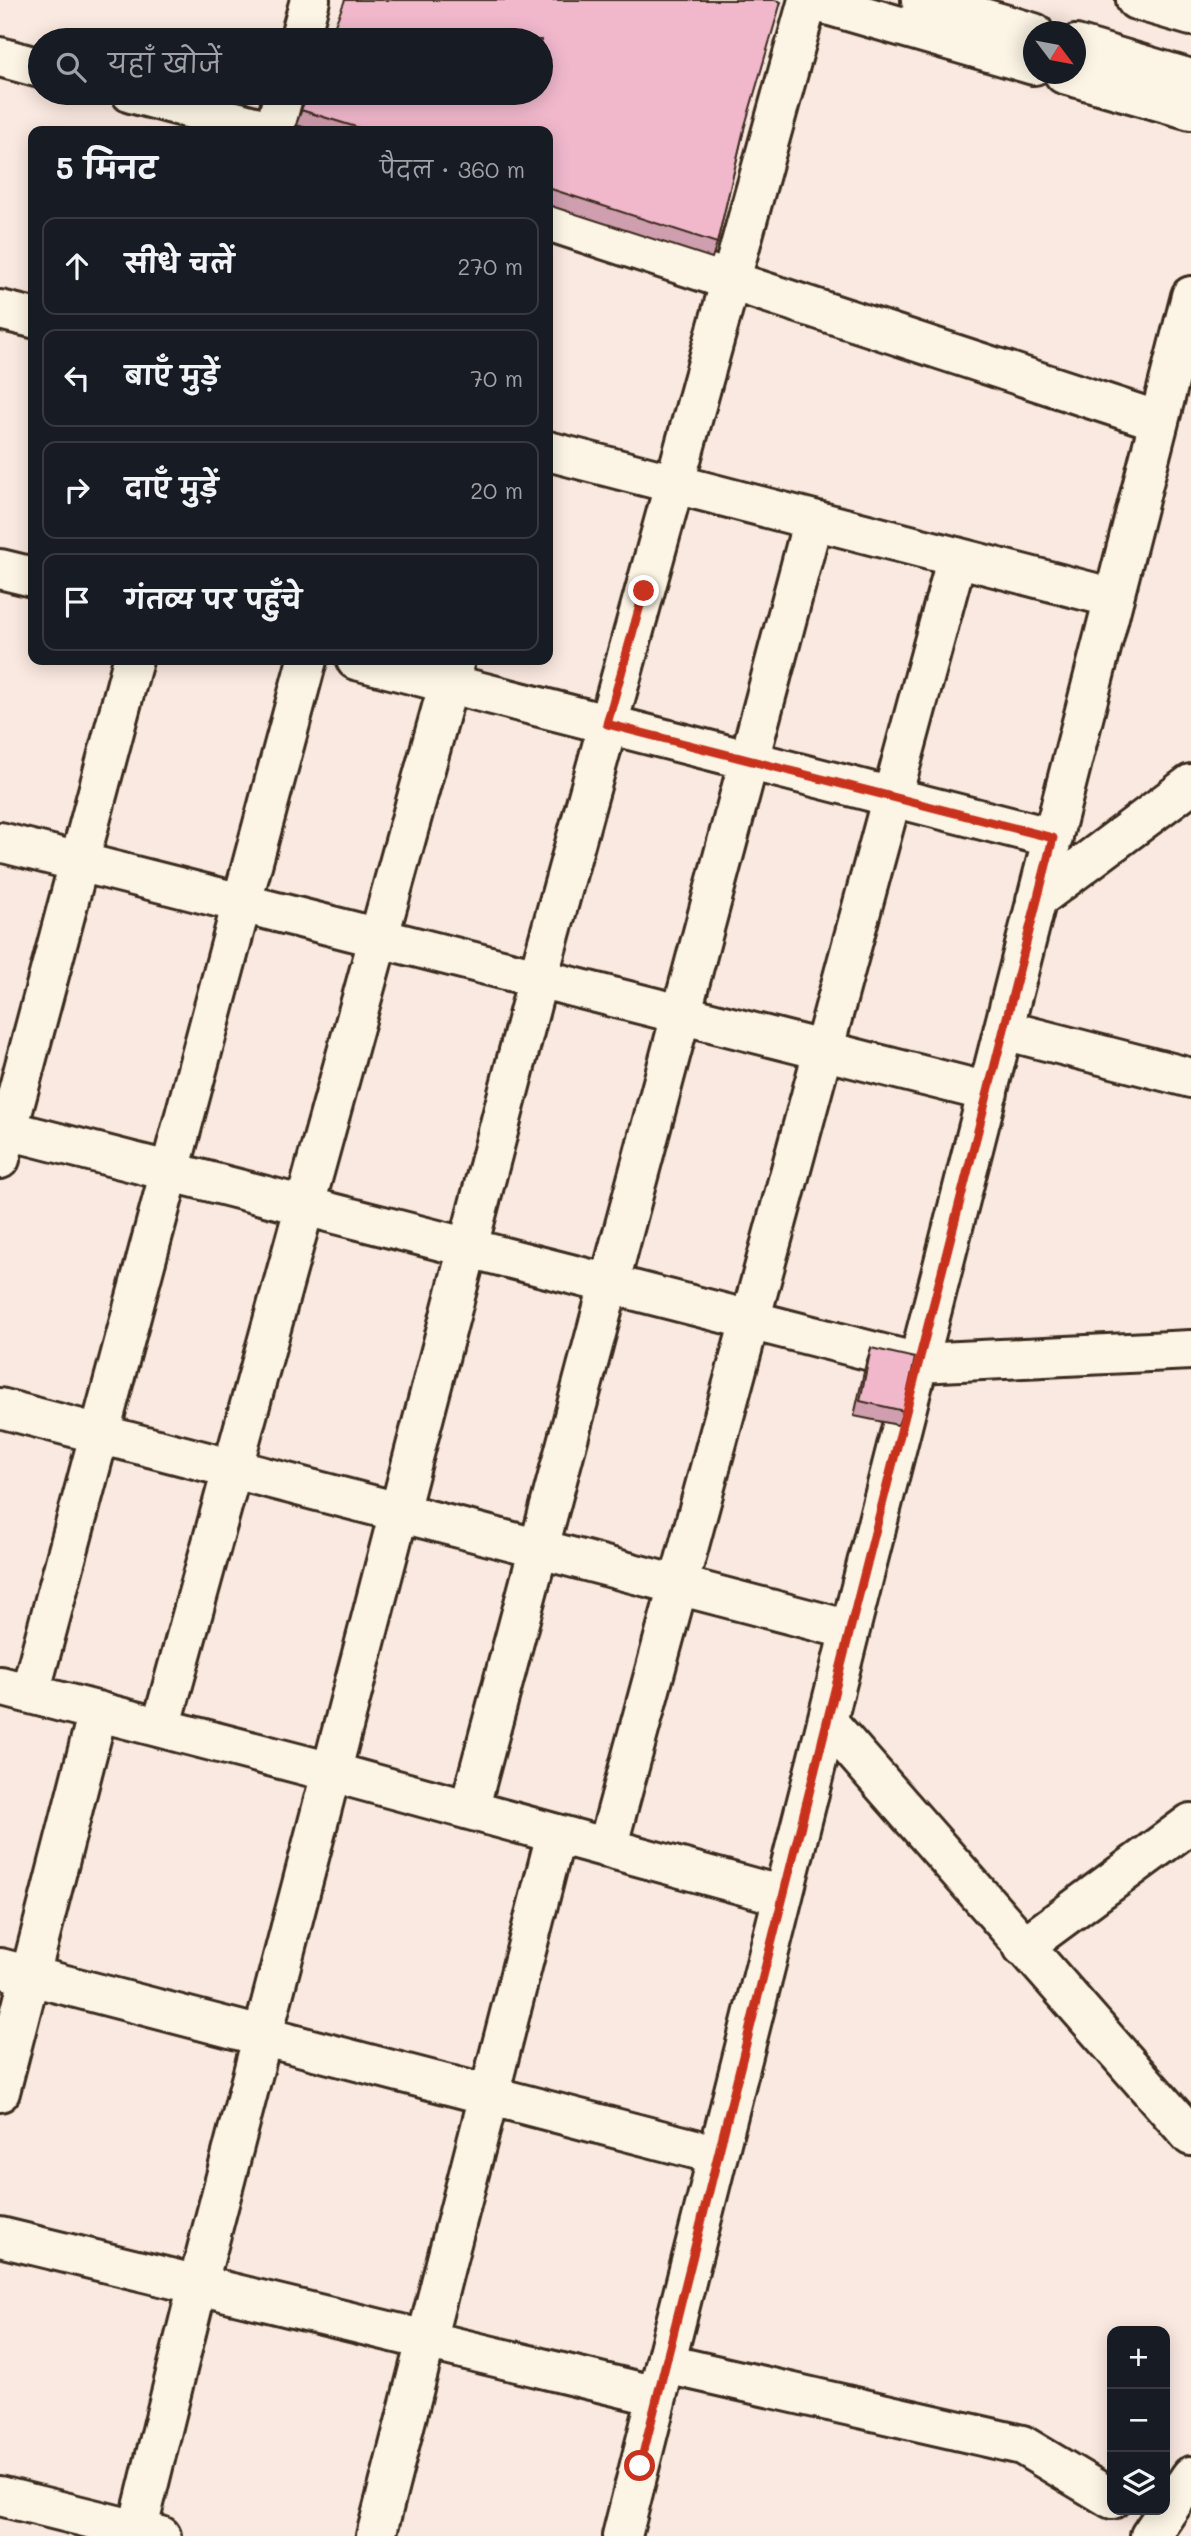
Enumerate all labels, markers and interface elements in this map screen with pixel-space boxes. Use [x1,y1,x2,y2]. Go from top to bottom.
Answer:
north arrow [1023,21,1086,84]
search box [28,28,553,105]
text: यहाँ खोजें [108,46,221,80]
icon: search [52,48,90,86]
text: 5 मिनट [56,147,157,187]
text: पैदल · 360 m [380,154,525,184]
text: सीधे चलें [125,246,234,280]
icon: ahead [58,247,96,285]
text: 270 m [458,251,523,281]
text: बाएँ मुड़ें [125,358,219,392]
icon: left [58,359,96,397]
text: 70 m [470,363,523,393]
text: दाएँ मुड़ें [125,470,218,504]
icon: right [58,471,96,509]
text: 20 m [470,475,523,505]
route end [628,575,659,606]
text: गंतव्य पर पहुँचे [125,582,302,616]
icon: arrive [58,583,96,621]
map controls [1107,2326,1170,2515]
button: + [1107,2326,1170,2389]
button: − [1107,2389,1170,2452]
route start [624,2450,655,2481]
button: layers [1107,2452,1170,2515]

